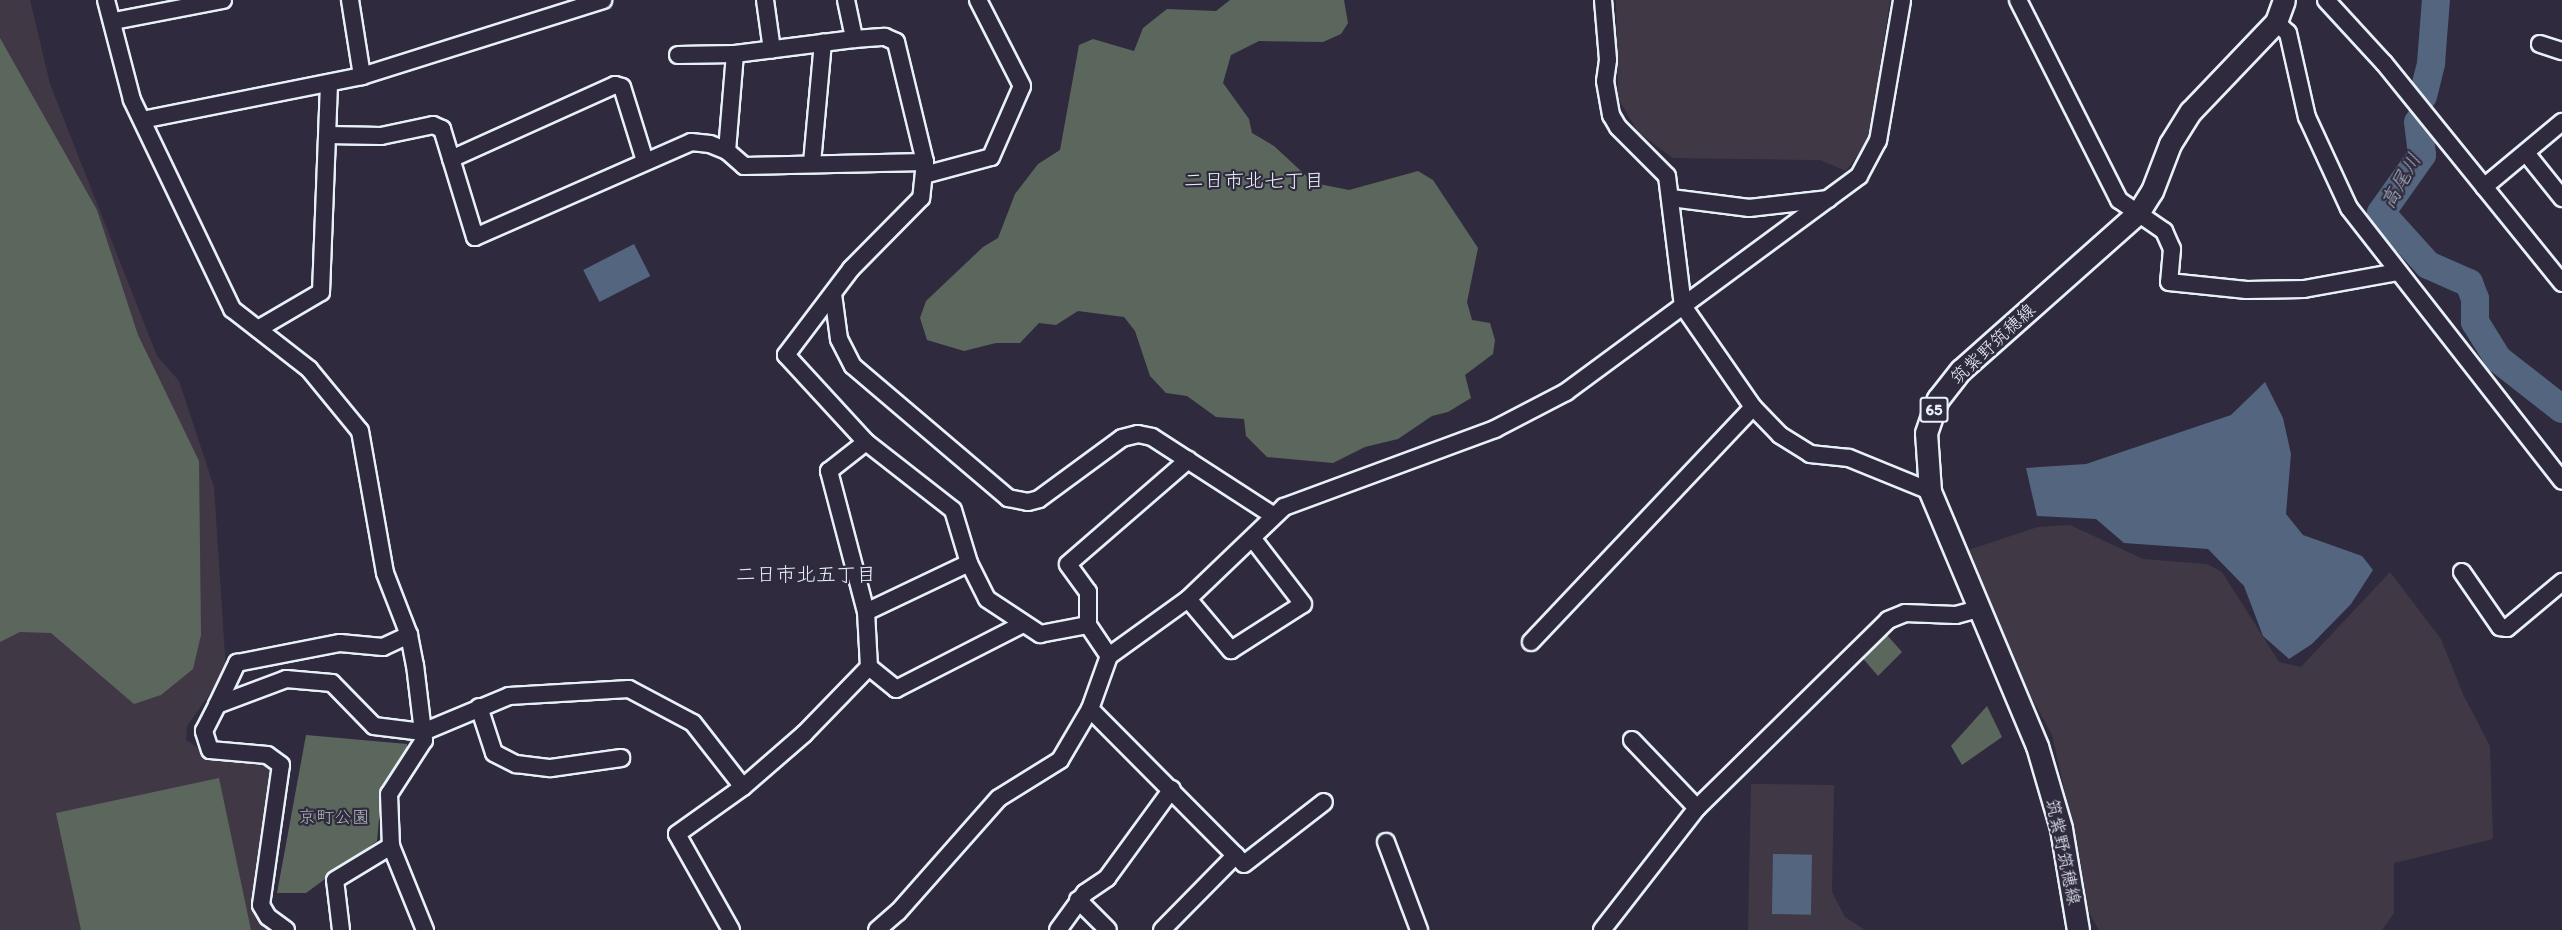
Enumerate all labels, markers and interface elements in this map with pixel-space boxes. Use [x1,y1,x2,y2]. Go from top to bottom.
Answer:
water label: 高尾川 [2376,149,2426,213]
district label: 二日市北七丁目 [1184,168,1324,192]
street label: 筑紫野筑穂線 [1946,299,2040,389]
road number: 65 [1919,397,1949,423]
district label: 二日市北五丁目 [736,562,876,586]
street label: 筑紫野筑穂線 [2041,797,2085,907]
park label: 京町公園 [298,806,370,828]

